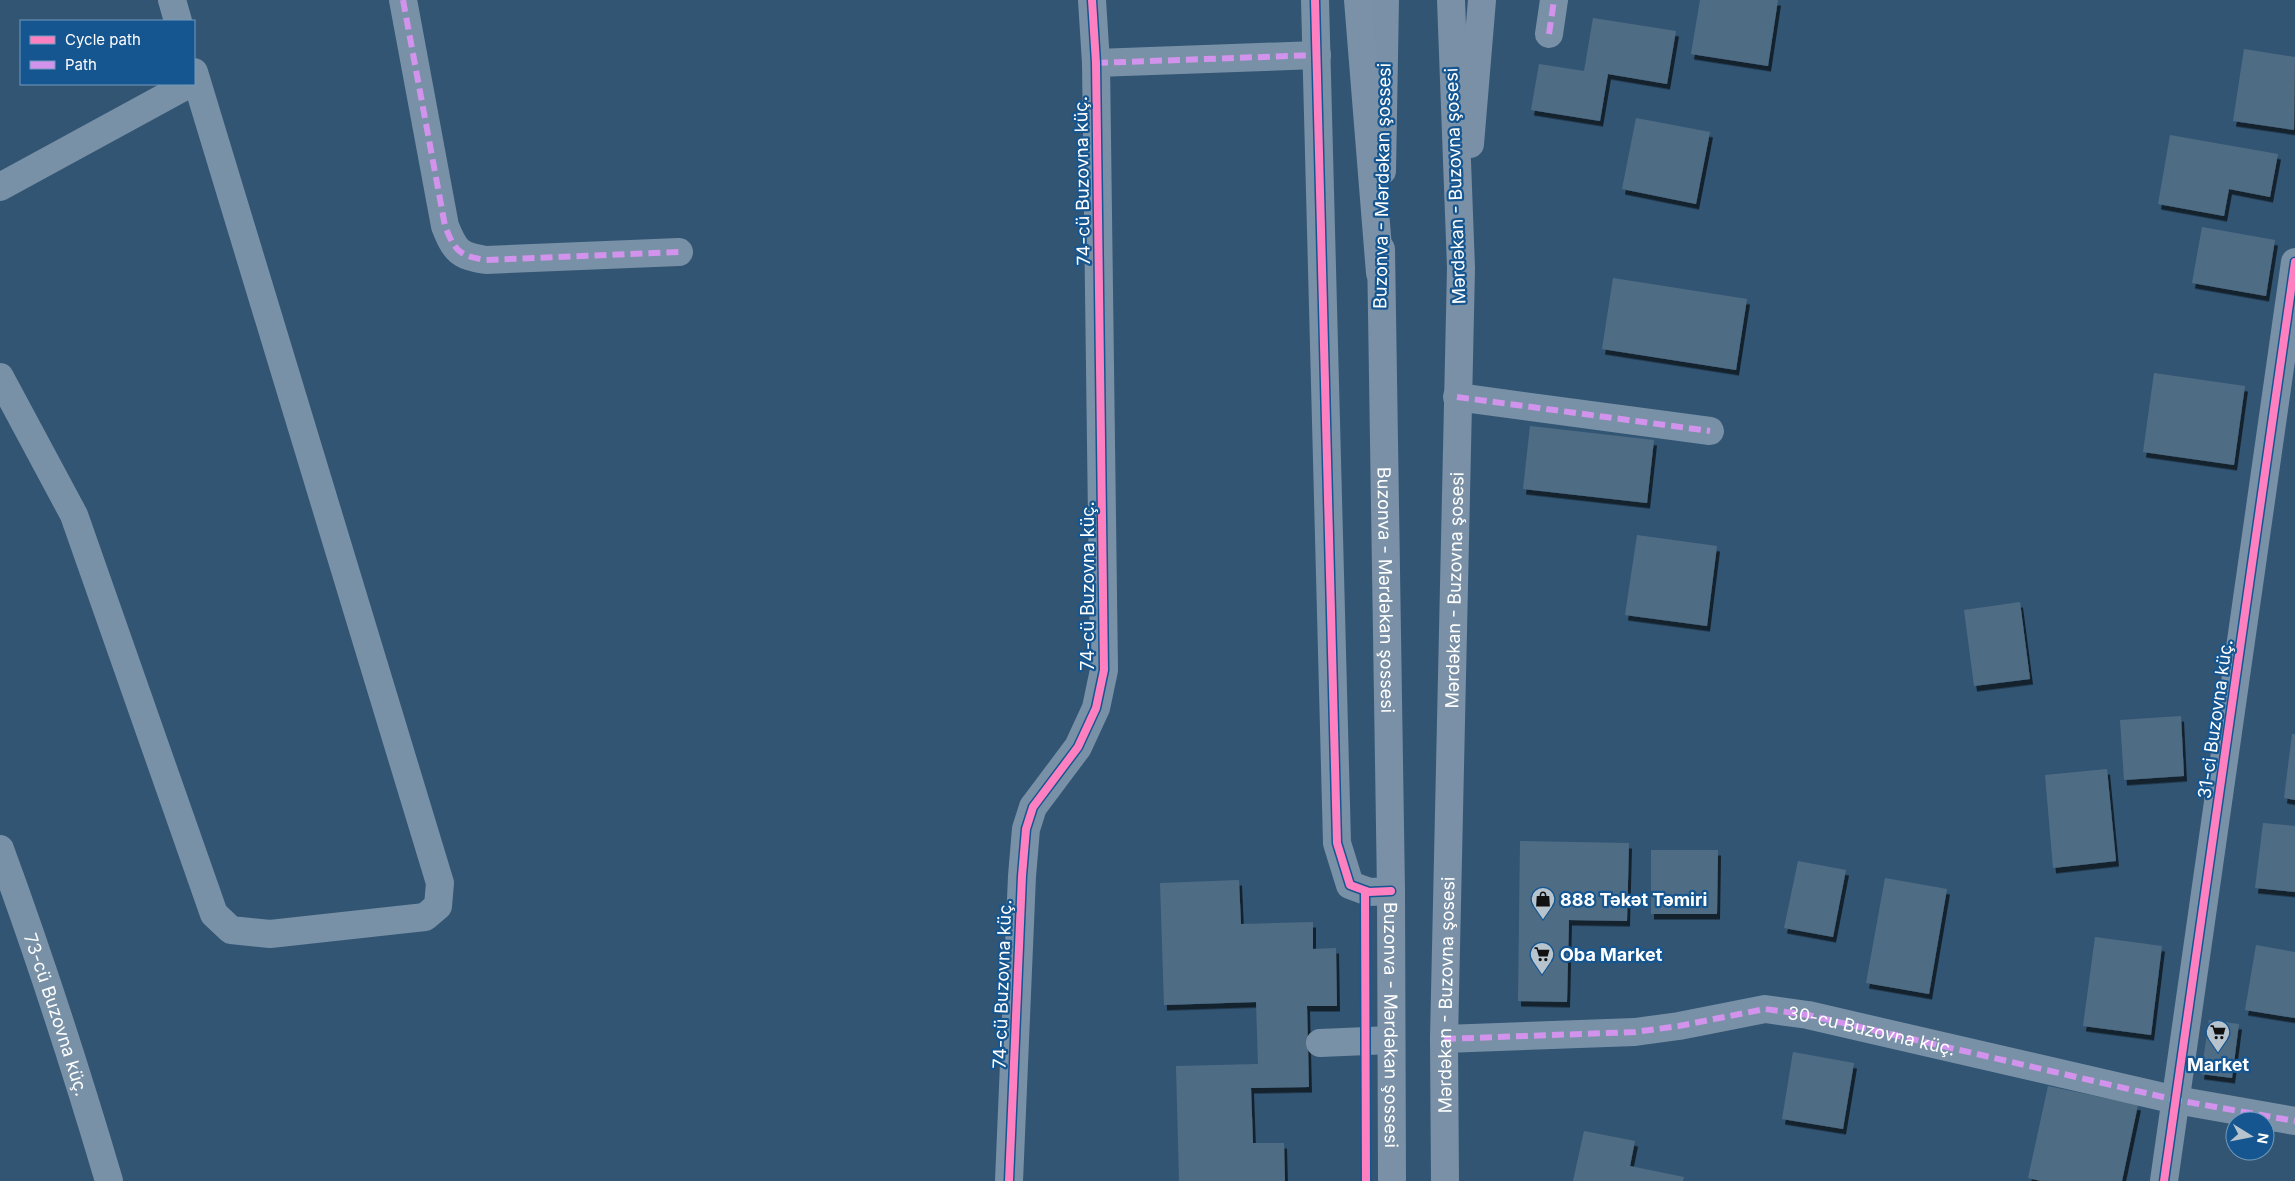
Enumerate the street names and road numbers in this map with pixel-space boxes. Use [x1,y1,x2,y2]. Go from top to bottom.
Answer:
street label: Buzonva - Mərdəkan şossesi [1369,63,1395,309]
street label: Mərdəkan - Buzovna şosesi [1440,68,1470,304]
street label: 74-cü Buzovna küç. [1070,96,1094,266]
street label: Buzonva - Mərdəkan şossesi [1374,467,1399,713]
street label: Mərdəkan - Buzovna şosesi [1441,472,1467,709]
street label: 74-cü Buzovna küç. [1077,501,1098,671]
street label: 31-ci Buzovna küç. [2193,638,2237,800]
street label: Mərdəkan - Buzovna şosesi [1433,877,1458,1113]
street label: 74-cü Buzovna küç. [989,899,1015,1069]
street label: Buzonva - Mərdəkan şossesi [1381,902,1402,1148]
street label: 73-cü Buzovna küç. [20,930,93,1098]
street label: 30-cu Buzovna küç. [1786,1002,1958,1059]

